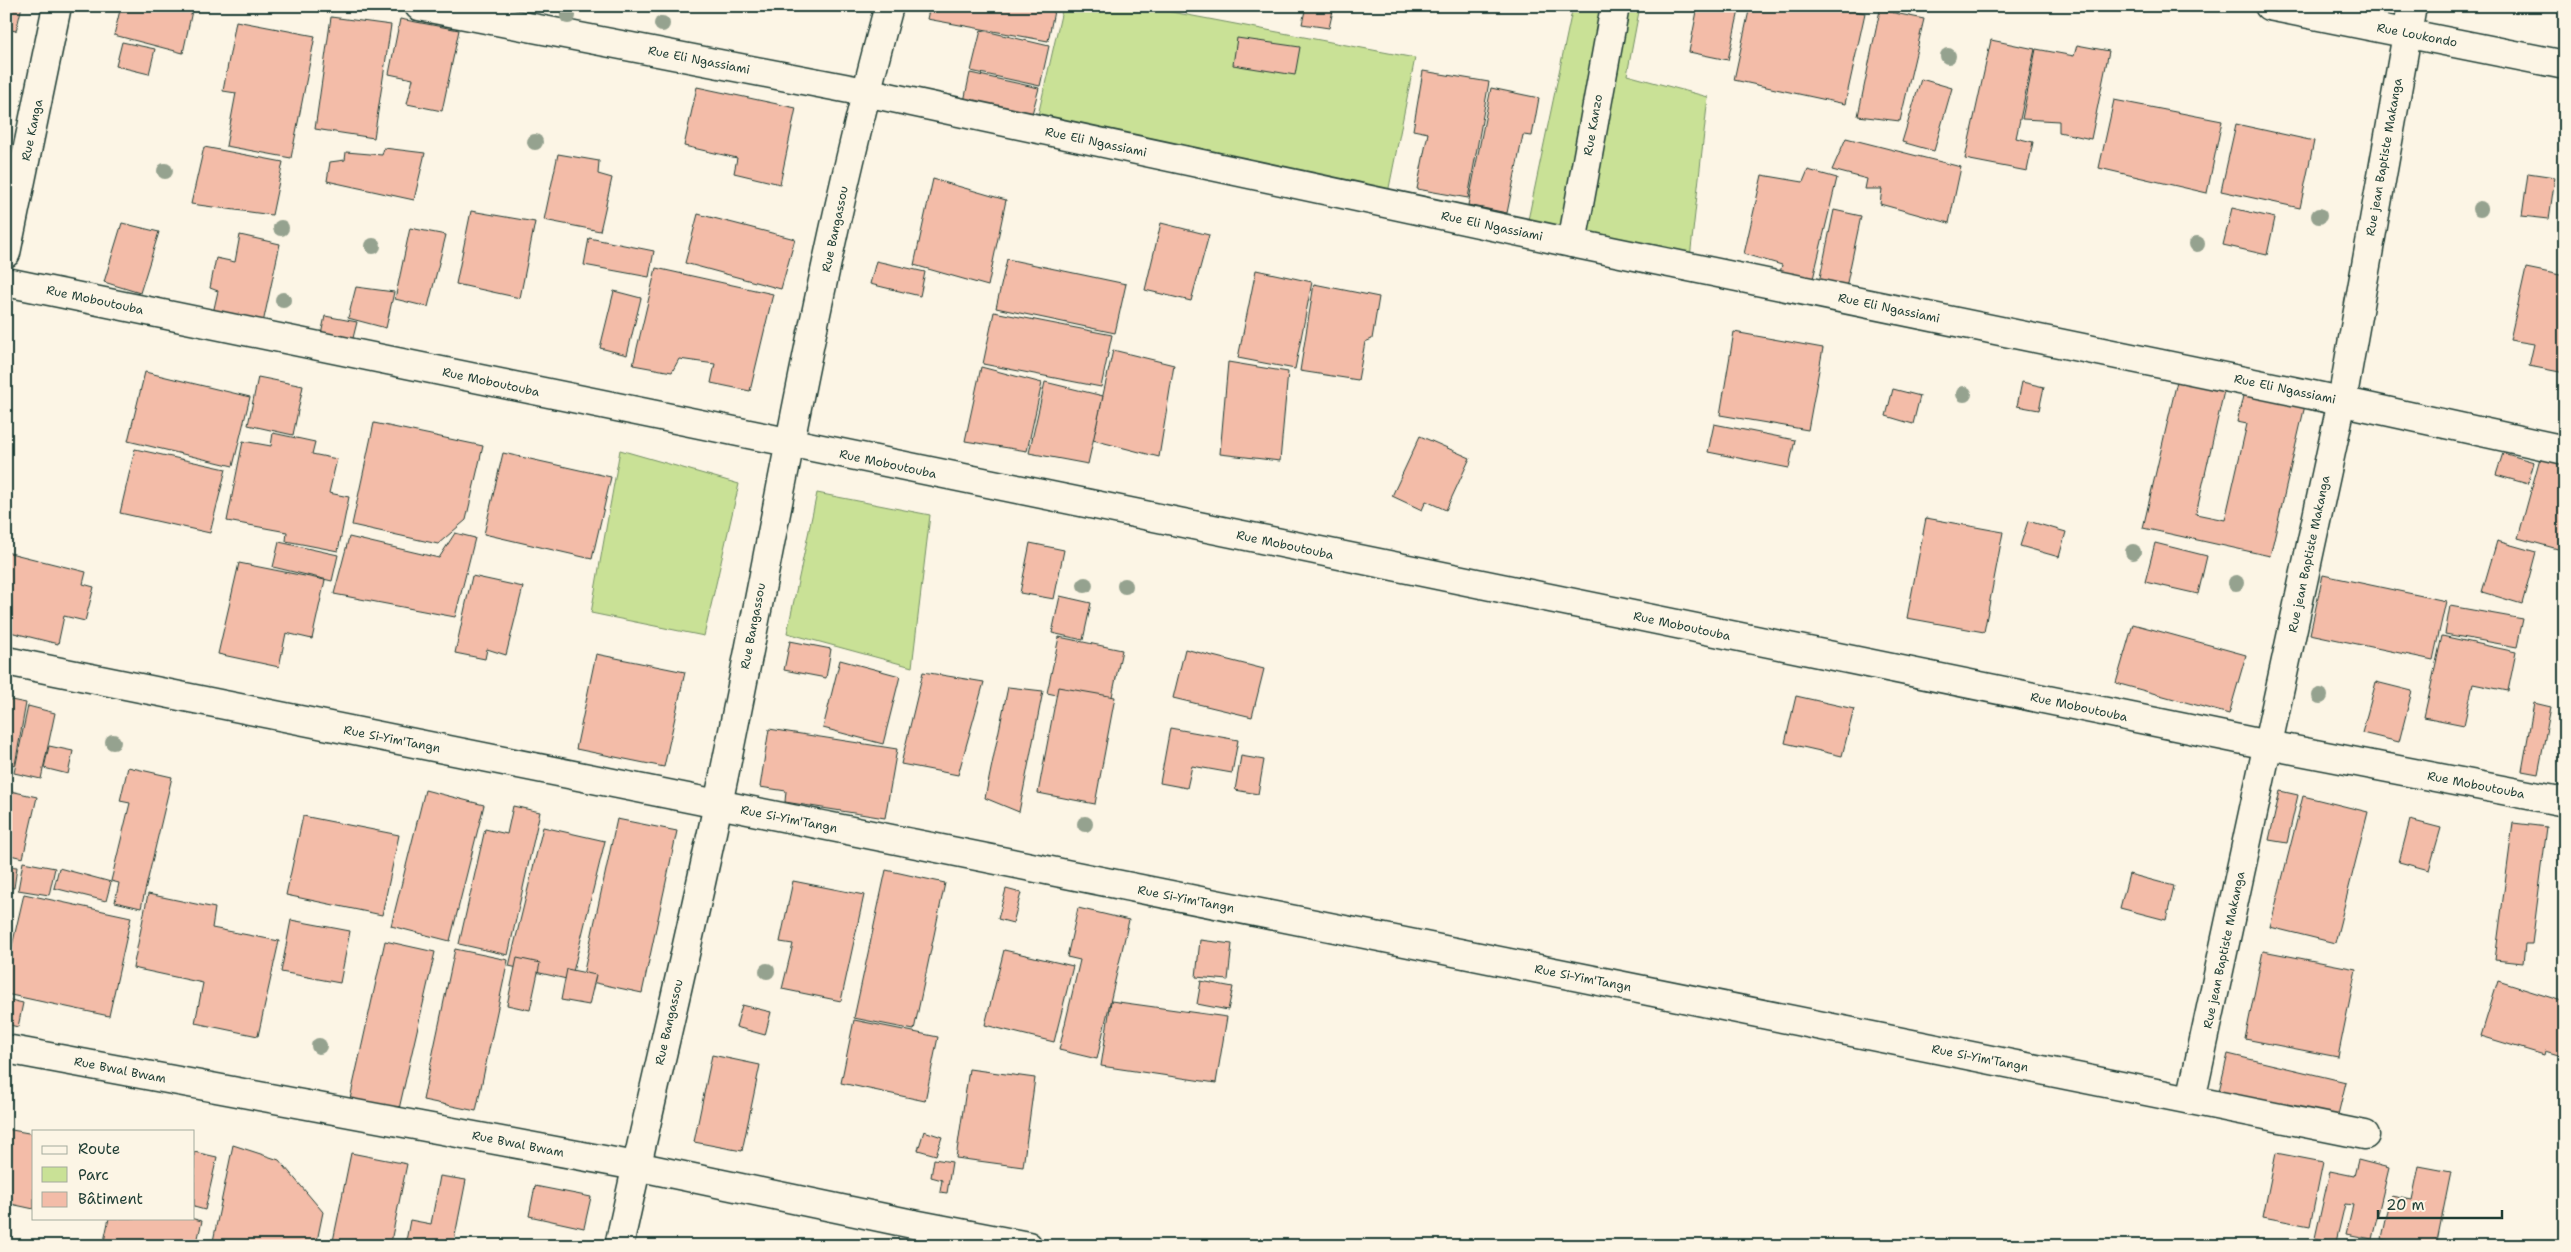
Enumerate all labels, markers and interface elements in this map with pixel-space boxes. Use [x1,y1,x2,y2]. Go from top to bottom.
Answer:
street label: Rue Loukondo [2375,19,2459,51]
street label: Rue Eli Ngassiami [647,42,751,78]
street label: Rue jean Baptiste Makanga [2362,76,2406,237]
street label: Rue Kanzo [1580,93,1606,157]
street label: Rue Kanga [18,97,46,162]
street label: Rue Eli Ngassiami [1044,123,1148,161]
street label: Rue Bangassou [818,184,852,274]
street label: Rue Eli Ngassiami [1440,207,1544,245]
street label: Rue Moboutouba [45,282,146,318]
street label: Rue Eli Ngassiami [1837,289,1941,327]
street label: Rue Moboutouba [441,364,542,400]
street label: Rue Eli Ngassiami [2233,370,2337,408]
street label: Rue Moboutouba [838,446,939,482]
street label: Rue jean Baptiste Makanga [2285,473,2334,634]
street label: Rue Moboutouba [1235,527,1336,563]
street label: Rue Bangassou [737,581,769,671]
street label: Rue Moboutouba [1632,608,1733,644]
street label: Rue Moboutouba [2029,689,2130,725]
street label: Rue Si-Yim'Tangn [342,722,442,756]
street label: Rue Moboutouba [2426,768,2527,802]
street label: Rue Si-Yim'Tangn [739,802,839,836]
street label: Rue jean Baptiste Makanga [2200,869,2249,1030]
street label: Rue Si-Yim'Tangn [1136,882,1236,916]
street label: Rue Si-Yim'Tangn [1533,961,1633,995]
street label: Rue Bangassou [651,977,687,1067]
street label: Rue Si-Yim'Tangn [1930,1041,2030,1075]
street label: Rue Bwal Bwam [73,1053,167,1087]
street label: Rue Bwal Bwam [471,1127,565,1161]
legend [32,1130,195,1220]
text: Route [78,1139,120,1159]
text: Parc [78,1165,109,1185]
scale bar [2378,1187,2502,1219]
text: Bâtiment [78,1189,143,1209]
text: 20 m [2386,1195,2425,1215]

